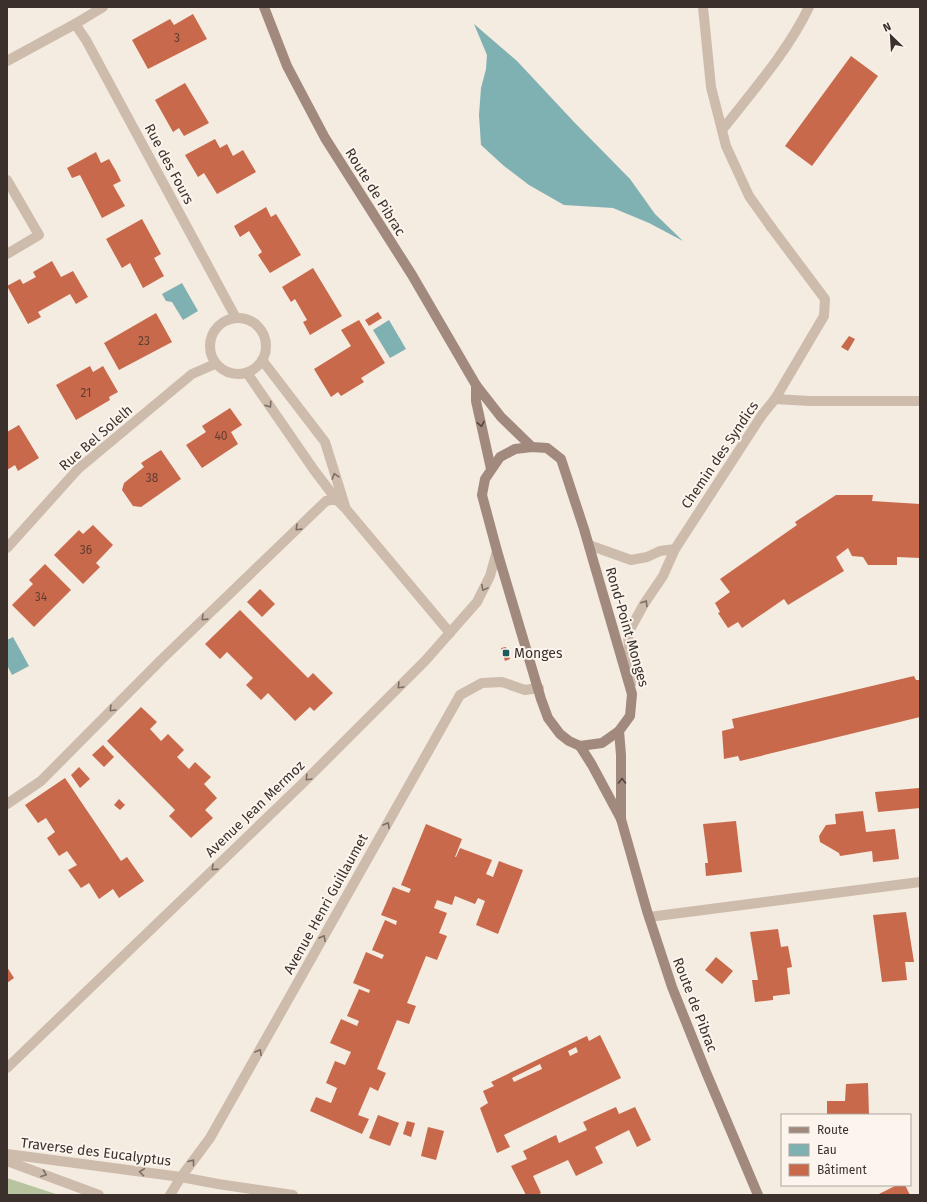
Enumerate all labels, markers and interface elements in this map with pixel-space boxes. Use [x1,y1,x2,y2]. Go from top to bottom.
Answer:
north arrow [871,16,911,56]
text: N [881,20,893,35]
house number: 3 [174,31,180,45]
street label: Rue des Fours [141,121,198,208]
street label: Route de Pibrac [341,145,409,239]
house number: 23 [138,334,150,348]
house number: 21 [81,386,91,400]
street label: Chemin des Syndics [678,398,762,512]
one-way arrow [264,401,272,408]
street label: Rue Bel Solelh [56,402,136,474]
one-way arrow [476,420,484,427]
house number: 40 [214,429,228,443]
house number: 38 [146,471,159,485]
one-way arrow [331,472,340,479]
one-way arrow [295,523,303,531]
house number: 36 [80,543,92,557]
street label: Rond-Point Monges [602,565,652,689]
one-way arrow [482,583,489,591]
house number: 34 [35,590,48,604]
one-way arrow [640,600,647,607]
one-way arrow [201,613,209,621]
place label: Monges [514,645,563,662]
marker: Monges [501,648,511,658]
one-way arrow [397,681,405,689]
one-way arrow [109,705,117,712]
street label: Avenue Jean Mermoz [202,757,308,861]
one-way arrow [305,773,313,781]
one-way arrow [618,778,626,784]
one-way arrow [382,822,389,829]
street label: Avenue Henri Guillaumet [280,830,372,977]
one-way arrow [211,863,219,871]
one-way arrow [318,935,326,942]
street label: Route de Pibrac [669,955,721,1055]
one-way arrow [255,1049,262,1056]
legend [781,1114,911,1186]
text: Route [817,1123,849,1137]
street label: Traverse des Eucalyptus [20,1134,173,1170]
text: Eau [817,1143,837,1157]
one-way arrow [187,1160,194,1167]
text: Bâtiment [817,1163,867,1177]
one-way arrow [139,1167,145,1176]
one-way arrow [40,1170,47,1178]

